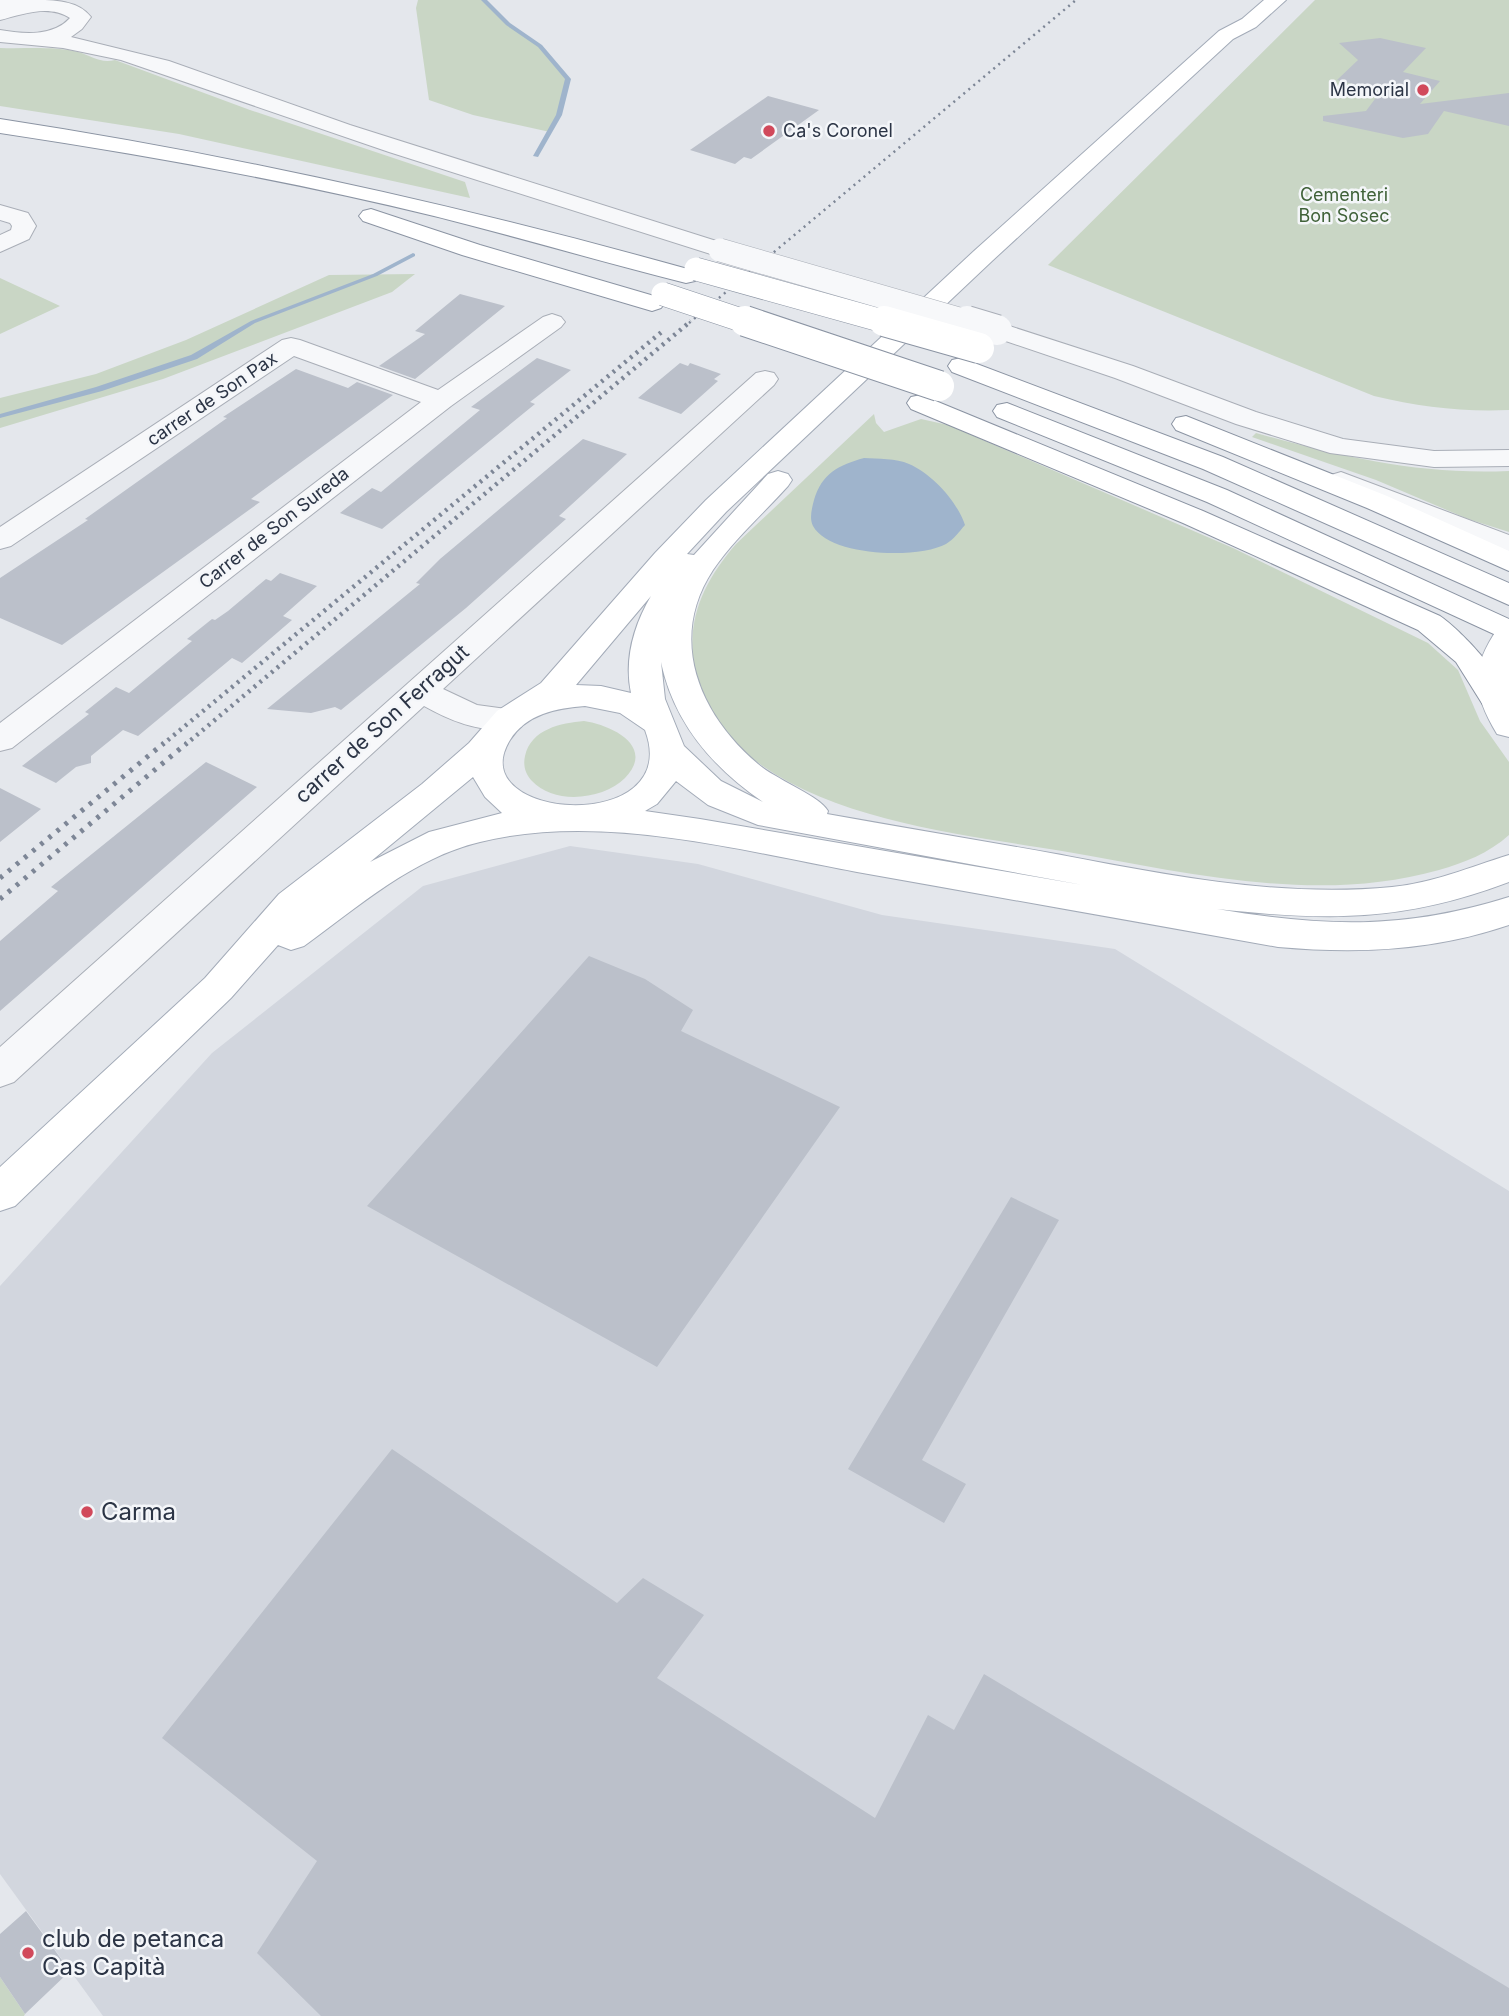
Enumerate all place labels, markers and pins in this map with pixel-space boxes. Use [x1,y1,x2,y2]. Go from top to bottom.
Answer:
place label: Memorial [1330,79,1409,100]
marker: Memorial [1415,82,1431,98]
place label: Ca's Coronel [783,120,893,141]
marker: Ca's Coronel [761,123,777,139]
place label: Carma [101,1497,176,1526]
marker: Carma [79,1504,95,1520]
place label: club de petanca Cas Capità [42,1924,224,1981]
marker: club de petanca Cas Capità [20,1945,36,1961]

